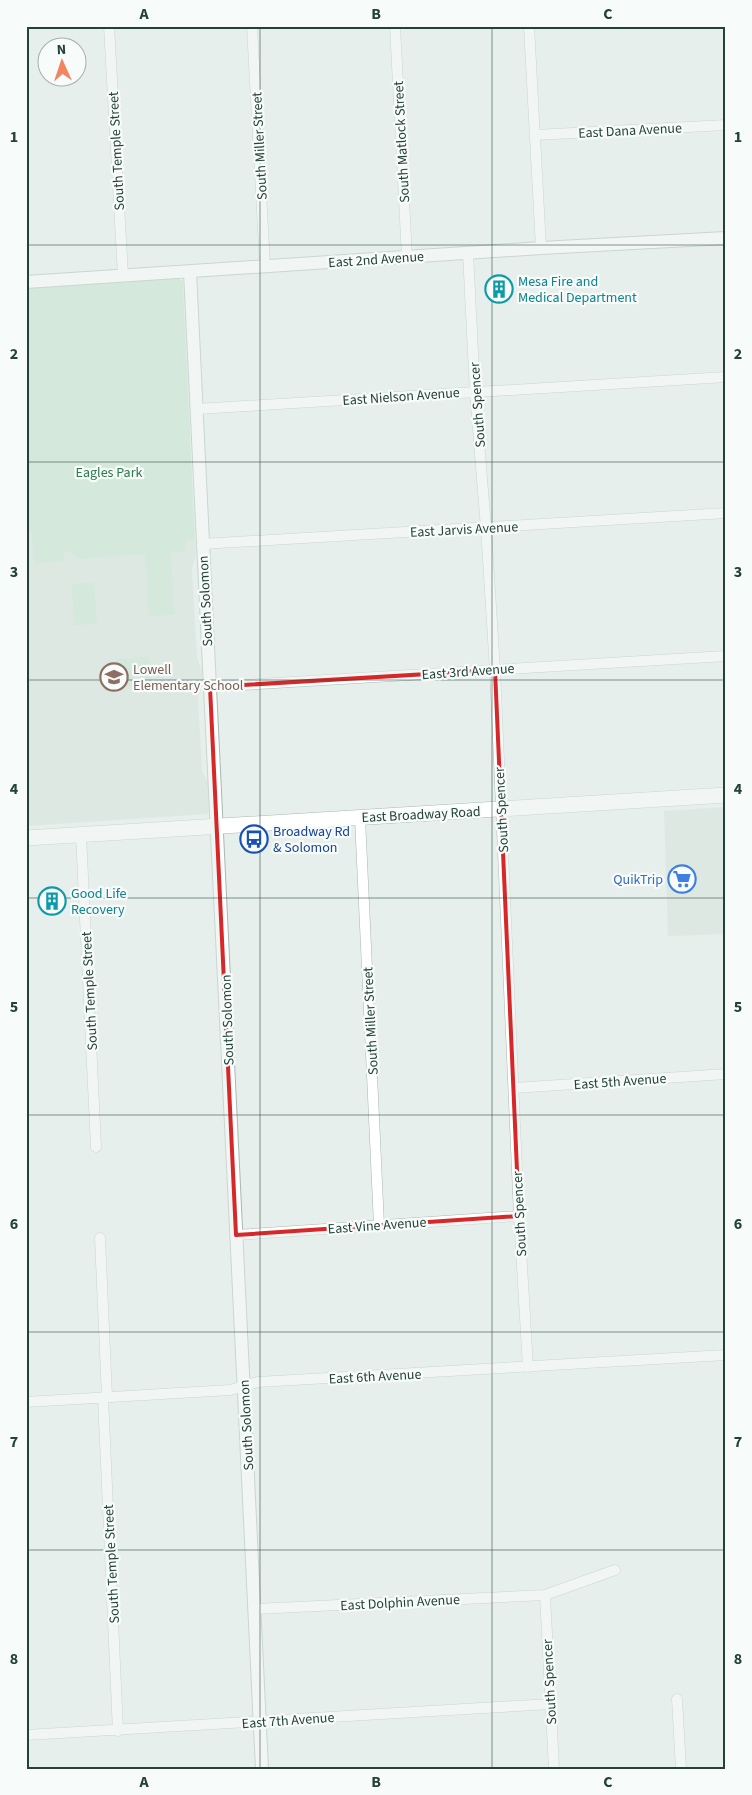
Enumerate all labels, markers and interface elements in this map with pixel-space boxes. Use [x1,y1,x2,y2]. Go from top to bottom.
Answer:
text: A [138,3,149,25]
text: B [371,3,381,25]
text: C [603,3,613,25]
north arrow [38,38,88,88]
text: N [56,40,67,60]
street label: South Matlock Street [389,80,415,203]
street label: South Temple Street [104,91,130,211]
street label: South Miller Street [247,91,273,201]
street label: East Dana Avenue [578,118,682,144]
text: 1 [10,126,18,148]
text: 1 [734,126,742,148]
street label: East 2nd Avenue [328,247,425,273]
place label: Mesa Fire and Medical Department [518,272,637,308]
building icon: Mesa Fire and Medical Department [484,274,514,304]
text: 2 [10,343,18,365]
text: 2 [734,343,742,365]
street label: South Spencer [465,361,491,448]
street label: East Nielson Avenue [342,383,460,411]
park label: Eagles Park [76,463,142,483]
street label: East Jarvis Avenue [409,517,519,543]
street label: South Solomon [194,555,218,647]
text: 3 [10,561,18,583]
text: 3 [734,561,742,583]
street label: East 3rd Avenue [421,659,515,685]
place label: Lowell Elementary School [133,660,244,696]
school or university icon: Lowell Elementary School [99,662,129,692]
street label: South Spencer [490,767,514,853]
text: 4 [10,778,19,800]
text: 4 [734,778,743,800]
street label: East Broadway Road [361,802,481,828]
place label: Broadway Rd & Solomon [273,822,350,858]
bus stop icon: Broadway Rd & Solomon [239,824,269,854]
supermarket icon: QuikTrip [667,864,697,894]
place label: QuikTrip [613,870,663,890]
place label: Good Life Recovery [71,884,127,920]
building icon: Good Life Recovery [37,886,67,916]
street label: South Temple Street [77,931,103,1051]
street label: South Miller Street [358,966,384,1076]
street label: South Solomon [216,974,240,1066]
text: 5 [10,996,18,1018]
text: 5 [734,996,742,1018]
street label: East 5th Avenue [573,1069,667,1095]
street label: South Spencer [508,1171,532,1257]
text: 6 [10,1213,18,1235]
street label: East Vine Avenue [327,1213,427,1239]
text: 6 [734,1213,742,1235]
street label: East 6th Avenue [328,1365,422,1389]
street label: South Solomon [235,1379,259,1471]
text: 7 [10,1431,18,1453]
text: 7 [734,1431,742,1453]
street label: South Temple Street [99,1504,125,1624]
street label: East Dolphin Avenue [340,1590,460,1616]
street label: South Spencer [538,1639,562,1725]
text: 8 [10,1648,18,1670]
text: 8 [734,1648,742,1670]
street label: East 7th Avenue [241,1708,335,1734]
text: A [138,1771,149,1793]
text: B [371,1771,381,1793]
text: C [603,1771,613,1793]

